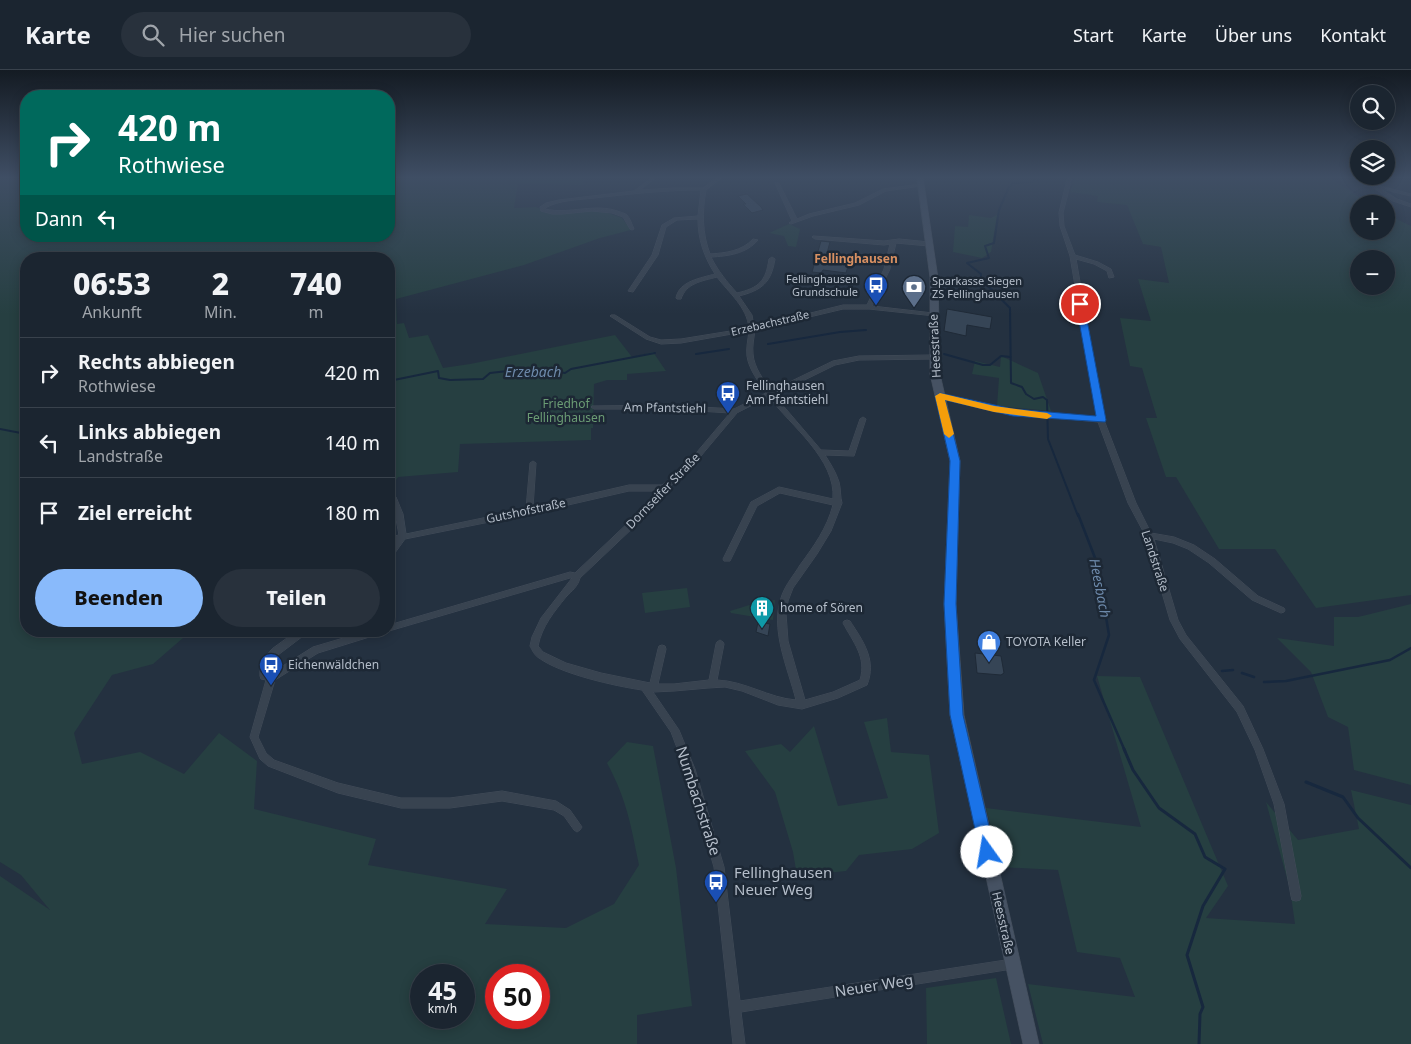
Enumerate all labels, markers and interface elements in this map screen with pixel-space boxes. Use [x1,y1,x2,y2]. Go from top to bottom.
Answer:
search box [121,12,471,57]
text: Karte [25,18,91,51]
icon: search [139,21,167,49]
text: Hier suchen [179,22,285,48]
text: Start [1073,23,1113,47]
text: Karte [1141,23,1187,47]
text: Über uns [1215,23,1292,47]
text: Kontakt [1320,23,1386,47]
map controls [1350,85,1395,295]
button: search [1350,85,1395,130]
text: 420 m [118,104,221,151]
icon: right [35,110,100,175]
button: layers [1350,140,1395,185]
text: Rothwiese [118,149,225,179]
button: + [1350,195,1395,240]
icon: left [93,205,121,233]
text: Dann [35,206,83,232]
district label: Fellinghausen [814,250,898,267]
button: − [1350,250,1395,295]
text: 06:53 [73,263,151,304]
text: 2 [212,263,229,304]
text: 740 [290,263,342,304]
place label: Fellinghausen Grundschule [786,271,858,299]
bus stop icon: Fellinghausen Grundschule [863,272,889,306]
place label: Sparkasse Siegen ZS Fellinghausen [932,273,1022,301]
bank icon: Sparkasse Siegen ZS Fellinghausen [901,274,927,308]
pin [1059,283,1101,325]
icon: arrive [1066,290,1094,318]
text: Ankunft [82,301,142,323]
text: Min. [204,301,237,323]
text: m [308,301,323,323]
street label: Erzebachstraße [729,306,811,339]
street label: Heesstraße [924,313,945,378]
text: Rechts abbiegen [78,349,235,375]
icon: right [35,359,63,387]
text: 420 m [325,360,380,386]
water label: Erzebach [505,362,561,381]
text: Rothwiese [78,375,156,397]
place label: Fellinghausen Am Pfantstiehl [746,377,828,408]
bus stop icon: Fellinghausen Am Pfantstiehl [715,380,741,414]
park label: Friedhof Fellinghausen [527,395,605,426]
street label: Am Pfantstiehl [624,398,706,417]
text: Links abbiegen [78,419,221,445]
icon: left [35,429,63,457]
text: 140 m [325,430,380,456]
text: Landstraße [78,445,163,467]
street label: Dornseifer Straße [622,449,704,532]
street label: Gutshofstraße [485,494,567,527]
icon: arrive [35,499,63,527]
text: Ziel erreicht [78,500,192,526]
text: 180 m [325,500,380,526]
street label: Landstraße [1138,528,1173,594]
water label: Heesbach [1085,557,1116,619]
button: Beenden [35,569,203,627]
button: Teilen [213,569,380,627]
building icon: home of Sören [749,595,775,629]
place label: home of Sören [780,599,863,616]
shop icon: TOYOTA Keller [976,629,1002,663]
place label: TOYOTA Keller [1006,633,1086,650]
bus stop icon: Eichenwäldchen [258,652,284,686]
place label: Eichenwäldchen [288,656,379,673]
street label: Numbachstraße [672,744,726,858]
position arrow [960,825,1012,877]
place label: Fellinghausen Neuer Weg [734,862,832,899]
bus stop icon: Fellinghausen Neuer Weg [703,869,729,903]
street label: Heesstraße [988,890,1019,956]
speed limit sign: 50 [485,964,550,1029]
street label: Neuer Weg [833,969,914,1001]
text: 45 [428,973,457,1007]
text: km/h [428,1000,457,1017]

